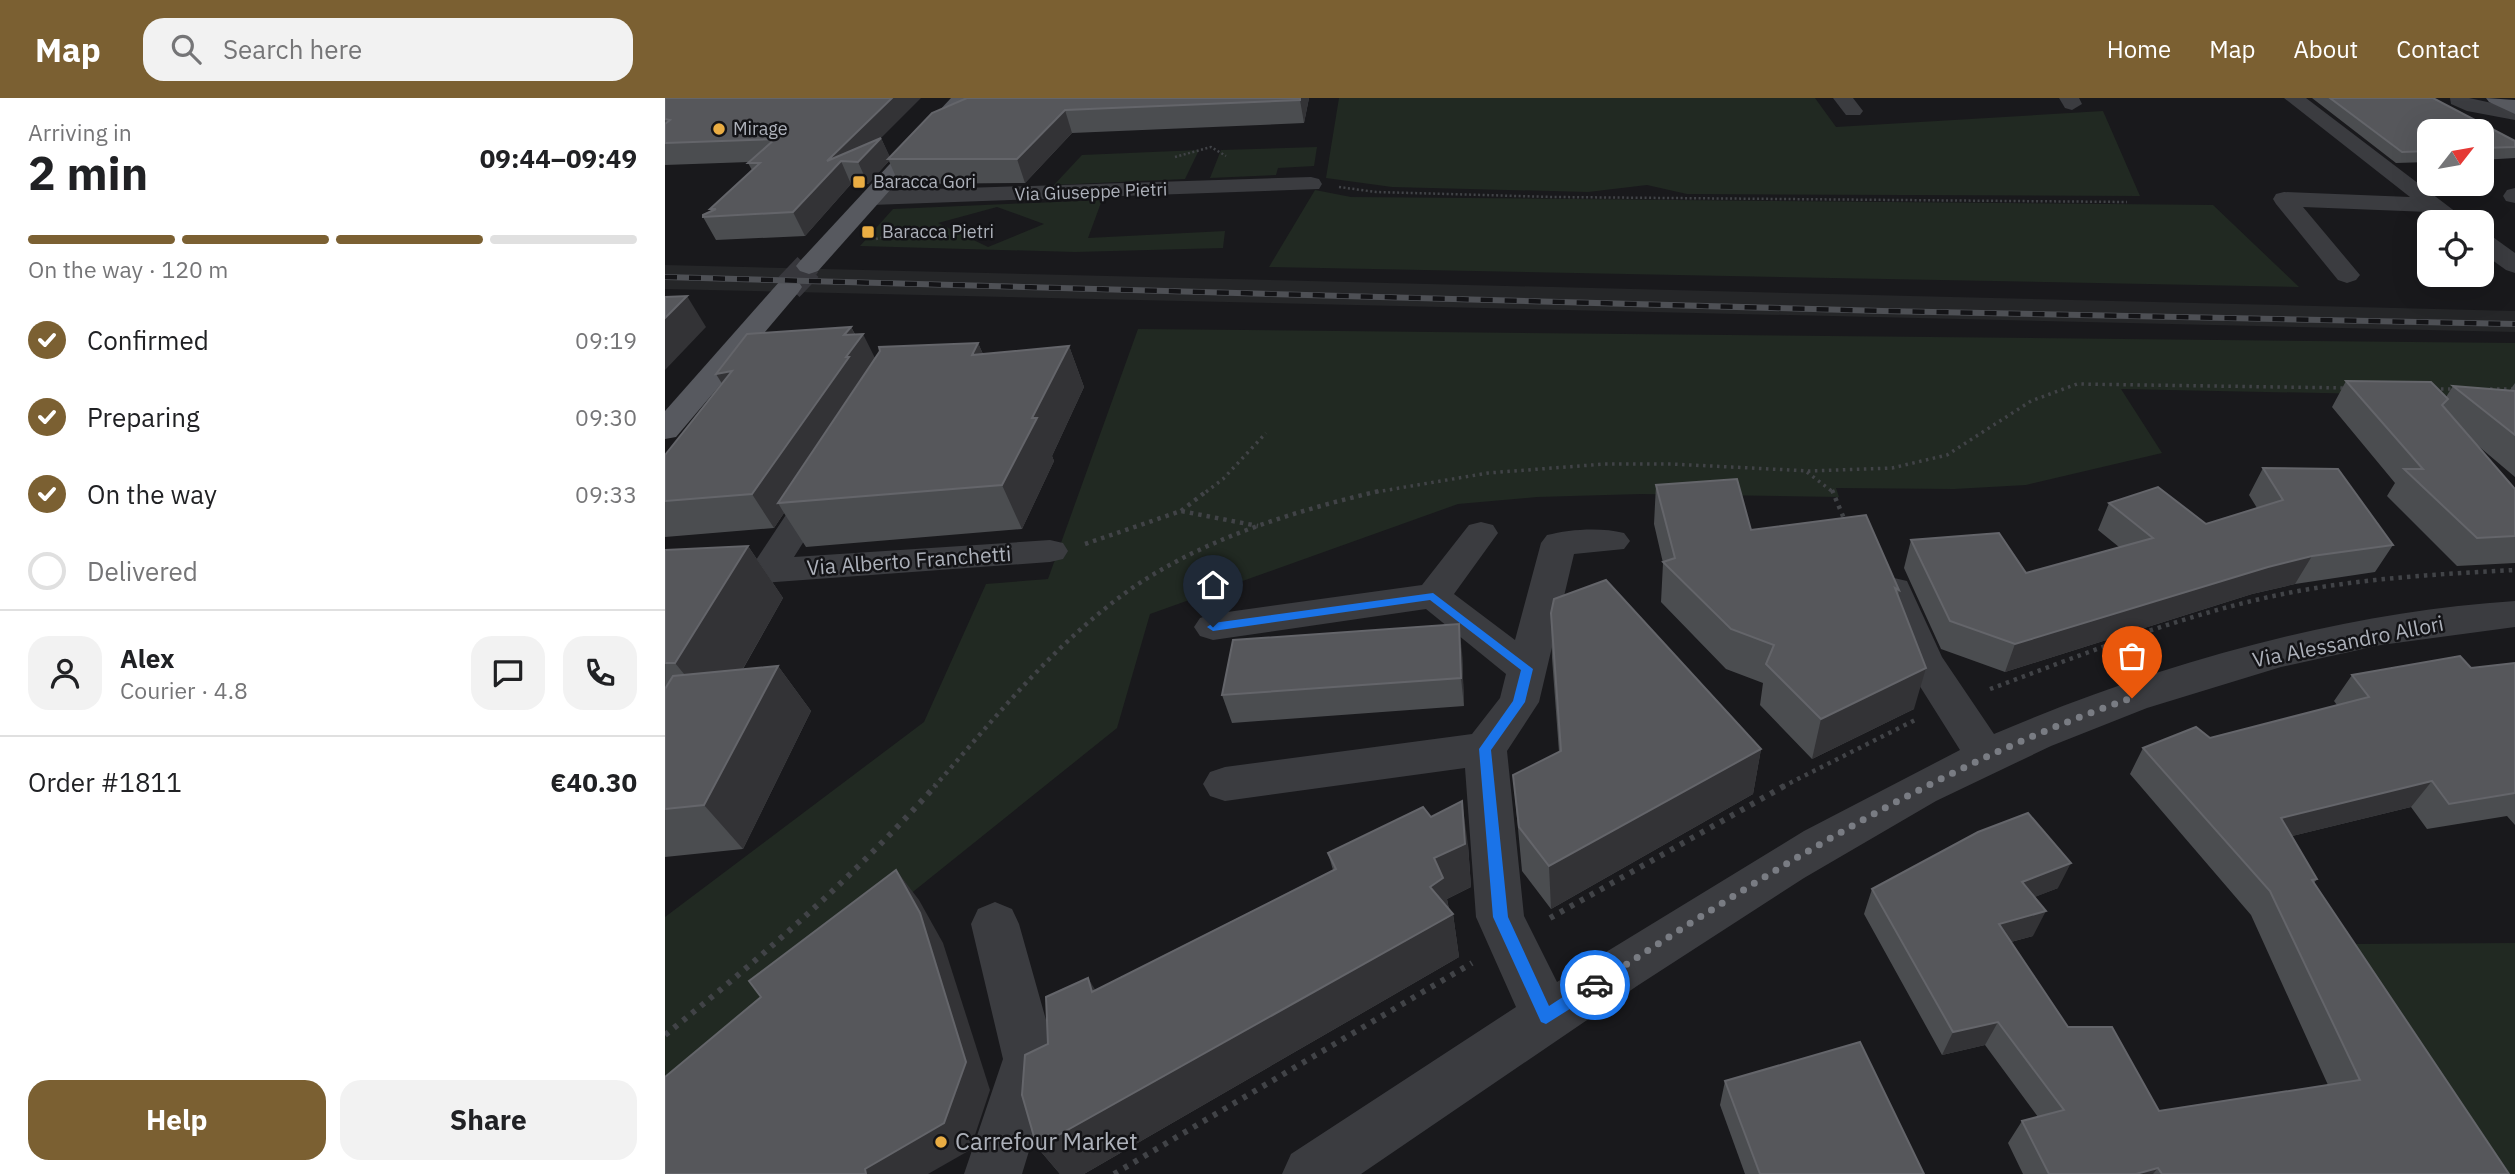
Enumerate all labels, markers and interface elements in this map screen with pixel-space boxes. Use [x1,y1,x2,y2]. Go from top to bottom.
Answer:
search box [143,18,633,81]
text: Map [35,28,101,71]
icon: search [167,30,205,68]
text: Search here [223,32,362,66]
text: Home [2107,33,2171,65]
text: Map [2209,33,2255,65]
text: About [2293,33,2358,65]
text: Contact [2396,33,2480,65]
text: Arriving in [28,117,132,147]
place label: Mirage [733,117,788,140]
north arrow [2417,119,2494,196]
map controls [2417,119,2494,287]
marker: Mirage [711,121,727,137]
text: 09:44–09:49 [480,141,637,175]
text: 2 min [28,143,148,203]
place label: Baracca Gori [873,170,976,193]
marker: Baracca Gori [851,174,867,190]
street label: Via Giuseppe Pietri [1014,177,1168,206]
button: locate [2417,210,2494,287]
place label: Baracca Pietri [882,220,994,243]
marker: Baracca Pietri [860,224,876,240]
text: On the way · 120 m [28,254,228,284]
icon: check [28,321,66,359]
text: Confirmed [87,323,209,357]
text: 09:19 [575,325,637,355]
icon: check [28,398,66,436]
text: Preparing [87,400,200,434]
text: 09:30 [575,402,637,432]
icon: check [28,475,66,513]
text: On the way [87,477,217,511]
text: 09:33 [575,479,637,509]
street label: Via Alberto Franchetti [806,539,1012,581]
text: Delivered [87,554,198,588]
pin [1183,555,1243,627]
icon: home [1194,566,1232,604]
street label: Via Alessandro Allori [2250,609,2446,673]
pin [2102,626,2162,698]
button: person [28,636,102,710]
button: chat [471,636,545,710]
button: phone [563,636,637,710]
icon: bag [2113,637,2151,675]
text: Alex [120,641,174,675]
text: Courier · 4.8 [120,675,248,705]
text: Order #1811 [28,765,182,799]
text: €40.30 [550,765,637,799]
courier [1560,950,1630,1020]
icon: car [1576,966,1614,1004]
button: Help [28,1080,326,1160]
button: Share [340,1080,637,1160]
place label: Carrefour Market [955,1125,1138,1157]
marker: Carrefour Market [933,1134,949,1150]

